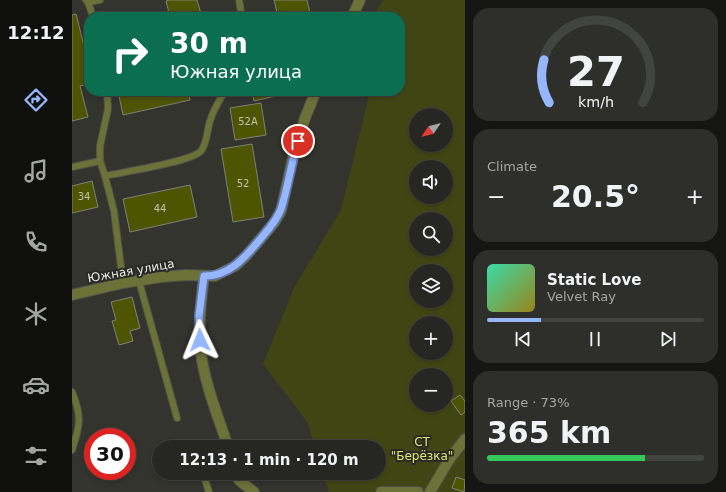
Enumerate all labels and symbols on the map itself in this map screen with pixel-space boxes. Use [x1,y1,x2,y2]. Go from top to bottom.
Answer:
north arrow [409,108,453,152]
house number: 52А [238,116,258,127]
pin [281,124,315,158]
house number: 52 [237,178,249,189]
house number: 34 [78,191,90,202]
house number: 44 [154,203,166,214]
street label: Южная улица [86,256,176,286]
position arrow [179,319,221,361]
speed limit sign: 30 [84,428,136,480]
park label: СТ "Берёзка" [391,435,453,463]

